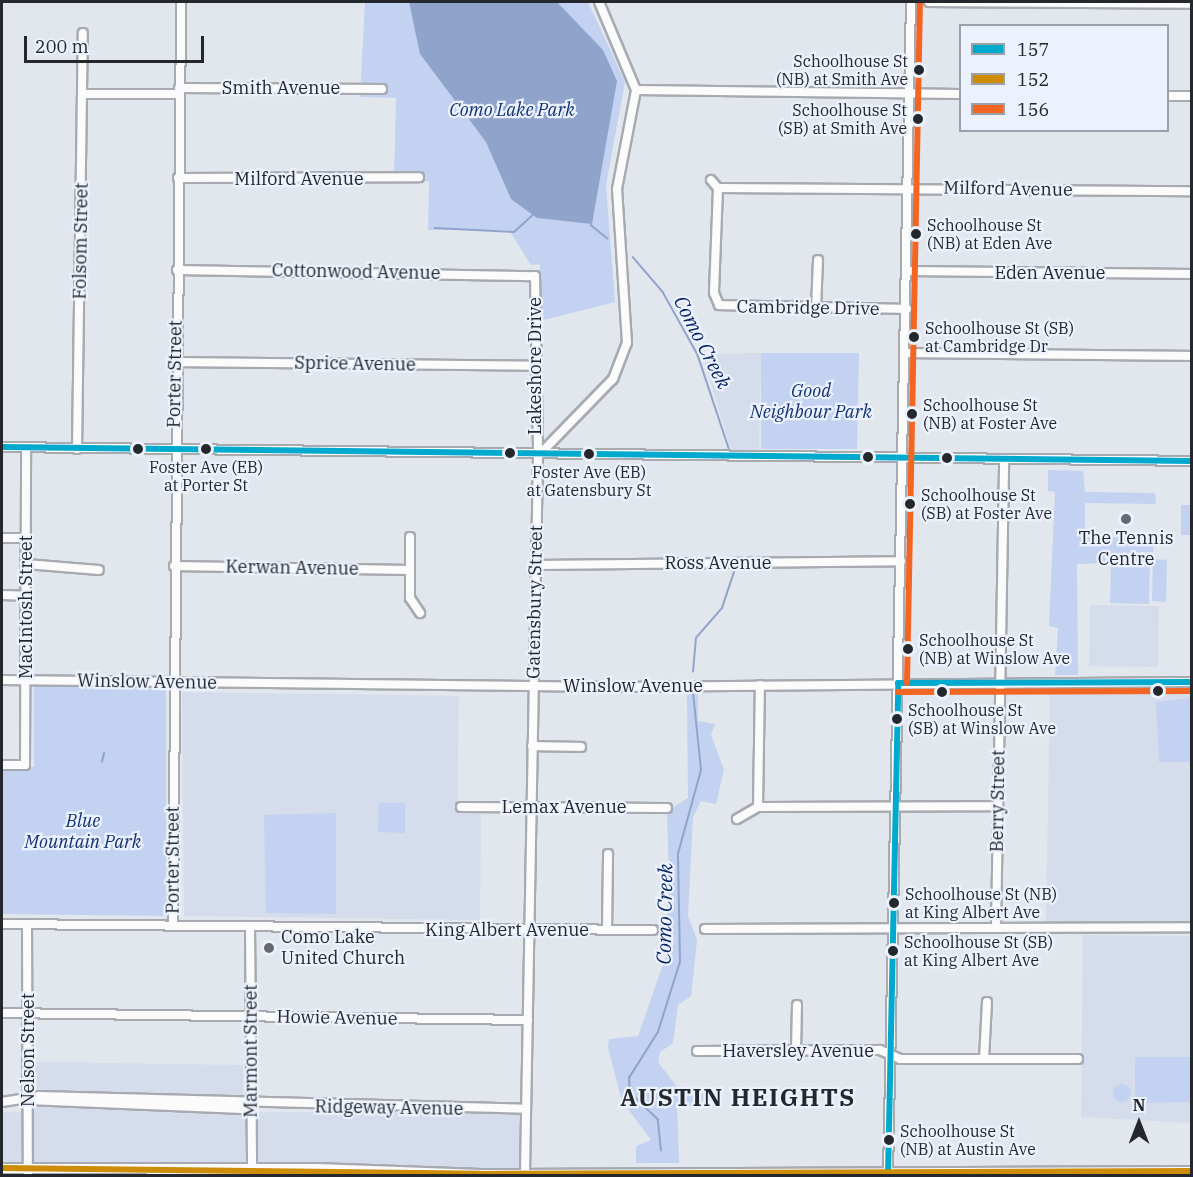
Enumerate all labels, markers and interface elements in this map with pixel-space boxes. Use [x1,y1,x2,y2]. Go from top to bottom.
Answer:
scale bar [27,24,207,62]
legend [959,24,1169,132]
text: 200 m [35,35,89,58]
text: 157 [1017,38,1049,61]
place label: Schoolhouse St (NB) at Smith Ave [776,51,908,89]
marker: Schoolhouse St (NB) at Smith Ave [913,64,925,76]
text: 152 [1017,68,1049,91]
street label: Smith Avenue [222,77,340,99]
text: 156 [1017,98,1049,121]
park label: Como Lake Park [449,99,575,121]
place label: Schoolhouse St (SB) at Smith Ave [778,100,907,138]
marker: Schoolhouse St (SB) at Smith Ave [912,113,924,125]
street label: Milford Avenue [234,168,364,190]
street label: Milford Avenue [943,177,1073,201]
street label: Folsom Street [69,182,93,300]
place label: Schoolhouse St (NB) at Eden Ave [927,215,1052,253]
marker: Schoolhouse St (NB) at Eden Ave [910,228,922,240]
street label: Cottonwood Avenue [272,260,440,284]
street label: Eden Avenue [995,262,1105,284]
water label: Como Creek [669,291,737,393]
street label: Cambridge Drive [736,296,880,320]
street label: Lakeshore Drive [524,297,546,435]
place label: Schoolhouse St (SB) at Cambridge Dr [925,318,1074,356]
street label: Porter Street [163,320,187,428]
marker: Schoolhouse St (SB) at Cambridge Dr [908,331,920,343]
street label: Sprice Avenue [294,352,416,376]
park label: Good Neighbour Park [750,381,872,424]
place label: Schoolhouse St (NB) at Foster Ave [923,395,1057,433]
marker: Schoolhouse St (NB) at Foster Ave [906,408,918,420]
unlabelled marker [132,443,144,455]
marker: Foster Ave (EB) at Porter St [200,443,212,455]
unlabelled marker [504,447,516,459]
marker: Foster Ave (EB) at Gatensbury St [583,448,595,460]
unlabelled marker [862,451,874,463]
unlabelled marker [941,452,953,464]
place label: Foster Ave (EB) at Porter St [149,457,263,495]
place label: Foster Ave (EB) at Gatensbury St [527,462,651,500]
place label: Schoolhouse St (SB) at Foster Ave [921,485,1052,523]
marker: Schoolhouse St (SB) at Foster Ave [904,498,916,510]
marker: The Tennis Centre [1119,512,1133,526]
street label: Gatensbury Street [523,525,547,679]
place label: The Tennis Centre [1079,528,1173,570]
street label: MacIntosh Street [15,535,37,679]
street label: Ross Avenue [665,552,771,574]
street label: Kerwan Avenue [225,556,359,580]
place label: Schoolhouse St (NB) at Winslow Ave [919,630,1070,668]
marker: Schoolhouse St (NB) at Winslow Ave [902,643,914,655]
street label: Winslow Avenue [77,670,217,694]
street label: Winslow Avenue [563,675,703,697]
unlabelled marker [1152,685,1164,697]
unlabelled marker [936,686,948,698]
place label: Schoolhouse St (SB) at Winslow Ave [908,700,1056,738]
marker: Schoolhouse St (SB) at Winslow Ave [891,713,903,725]
street label: Berry Street [986,750,1010,852]
street label: Lemax Avenue [502,796,626,818]
street label: Porter Street [162,806,184,914]
park label: Blue Mountain Park [25,811,141,854]
water label: Como Creek [651,863,677,965]
place label: Schoolhouse St (NB) at King Albert Ave [905,884,1057,922]
marker: Schoolhouse St (NB) at King Albert Ave [888,897,900,909]
street label: King Albert Avenue [425,919,589,941]
place label: Como Lake United Church [281,927,405,970]
place label: Schoolhouse St (SB) at King Albert Ave [904,932,1053,970]
marker: Como Lake United Church [262,941,276,955]
marker: Schoolhouse St (SB) at King Albert Ave [887,945,899,957]
street label: Marmont Street [240,984,262,1118]
street label: Nelson Street [17,993,39,1107]
street label: Howie Avenue [276,1006,398,1030]
street label: Haversley Avenue [722,1040,874,1062]
district label: AUSTIN HEIGHTS [620,1084,856,1112]
north arrow [1109,1093,1169,1153]
text: N [1133,1095,1145,1115]
street label: Ridgeway Avenue [315,1096,463,1120]
place label: Schoolhouse St (NB) at Austin Ave [900,1121,1036,1159]
marker: Schoolhouse St (NB) at Austin Ave [883,1134,895,1146]

